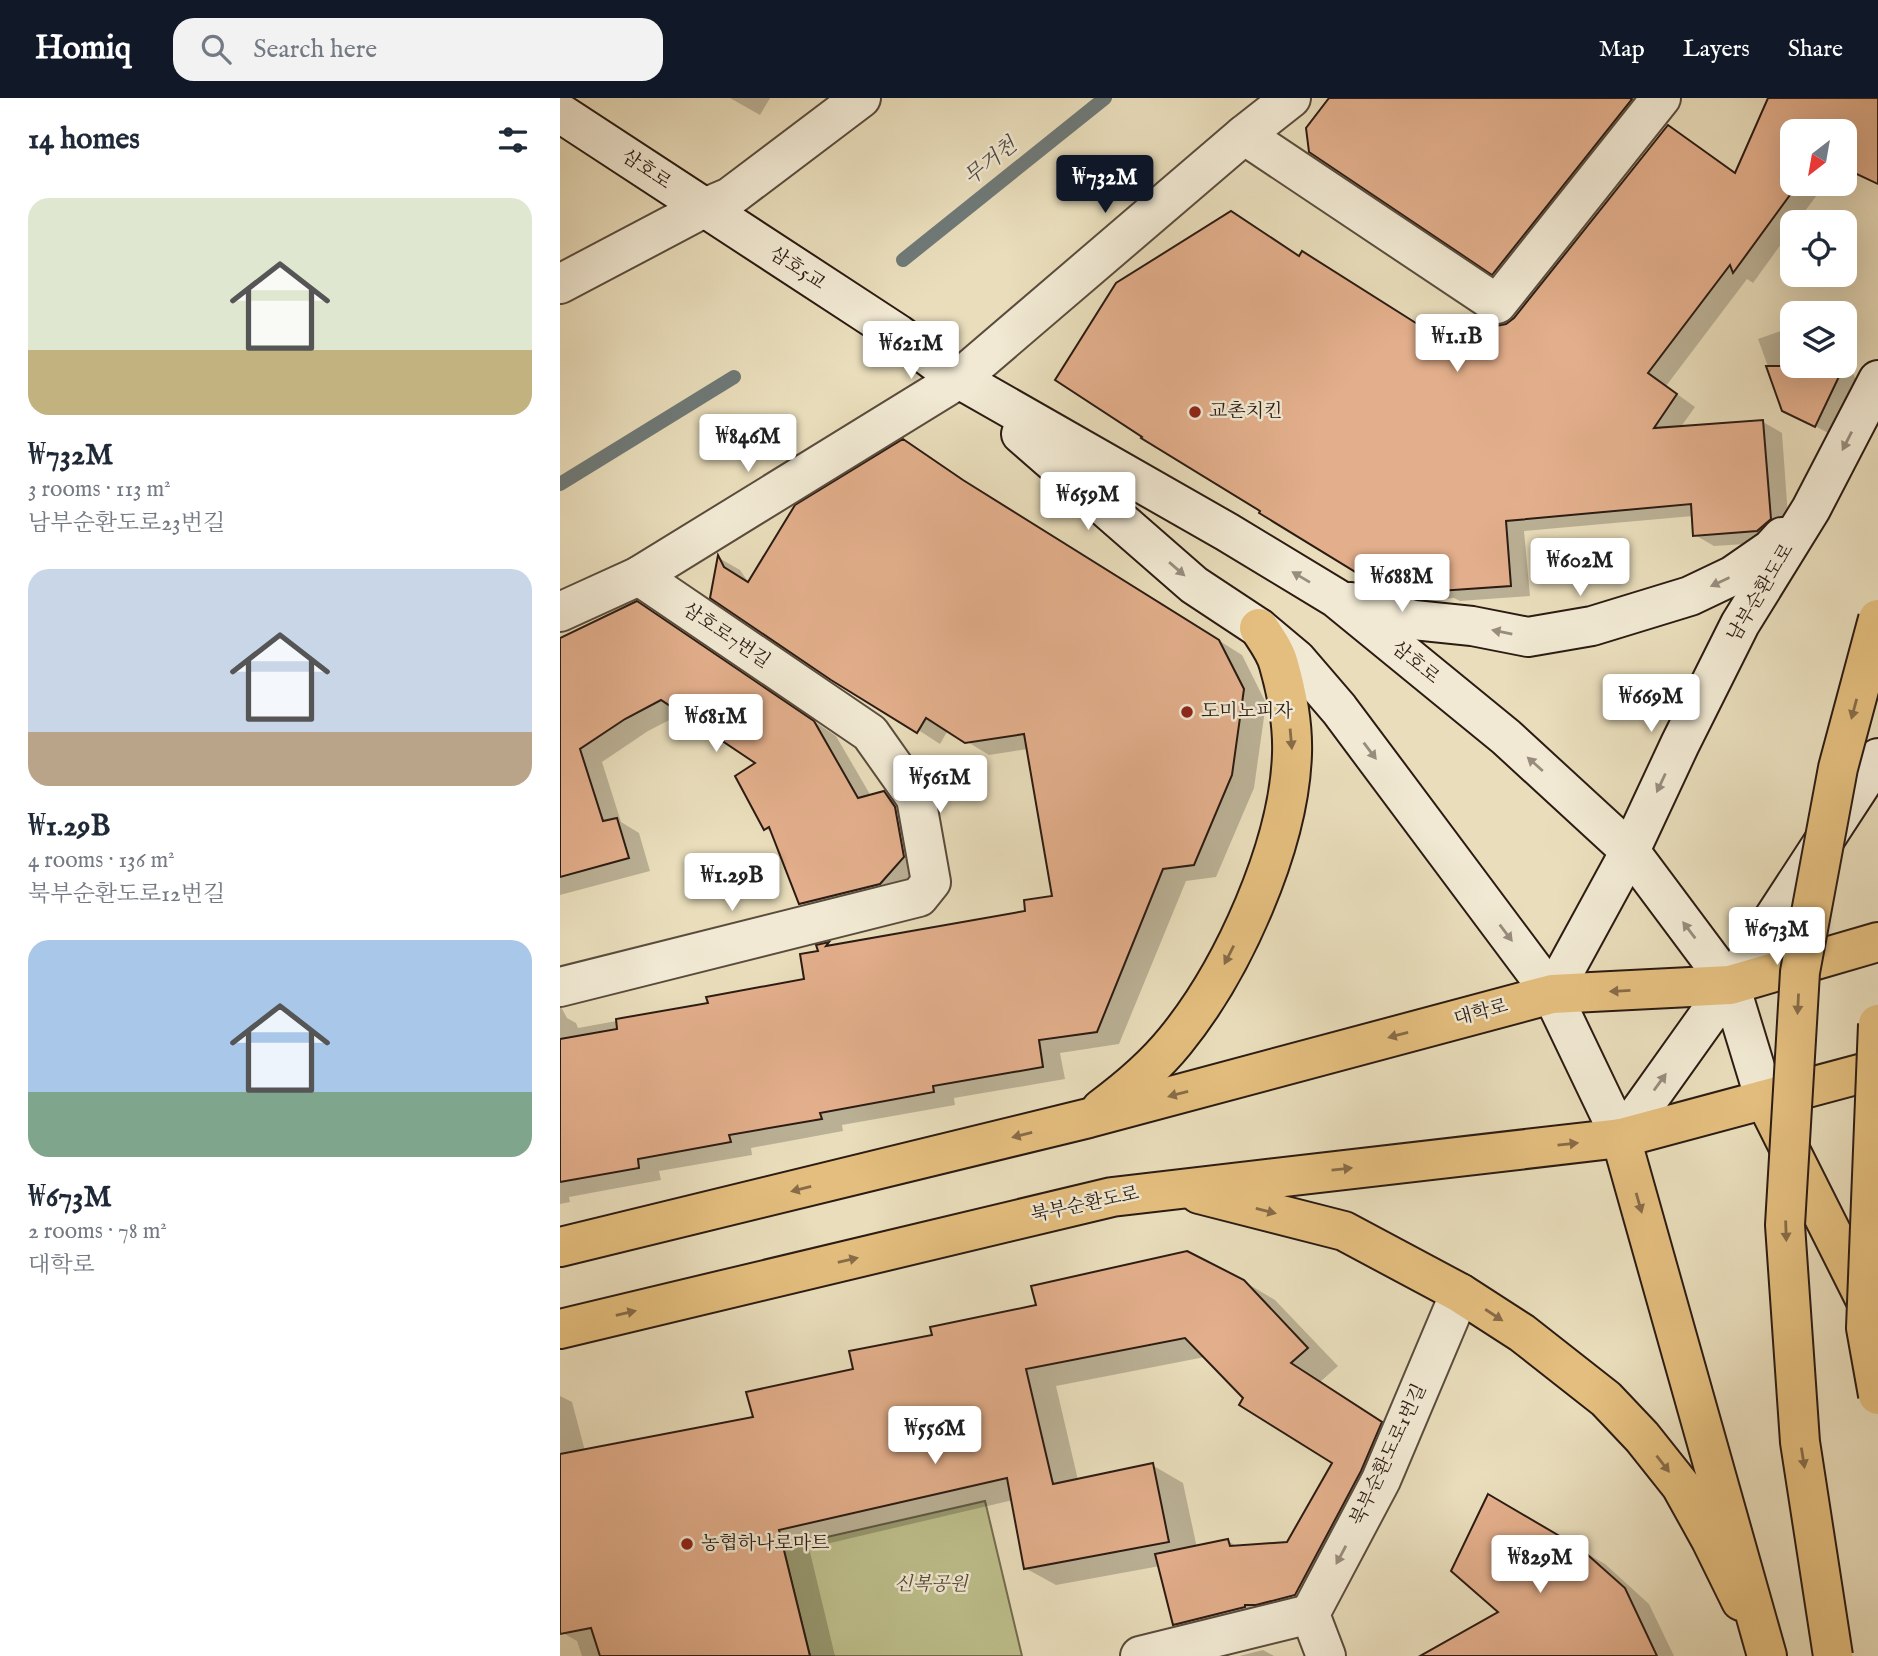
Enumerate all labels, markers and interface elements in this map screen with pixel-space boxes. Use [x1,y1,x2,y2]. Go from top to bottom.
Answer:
search box [173,18,663,81]
text: Homiq [35,28,131,70]
icon: search [197,30,235,68]
text: Search here [253,33,377,66]
text: Map [1599,34,1645,65]
text: Layers [1683,34,1750,65]
text: Share [1788,34,1843,65]
north arrow [1780,119,1857,196]
map controls [1780,119,1857,378]
text: 14 homes [28,121,140,159]
icon: filters [494,121,532,159]
water label: 무거천 [959,131,1024,192]
street label: 삼호로 [616,145,676,195]
pin: ₩732M [1056,156,1154,215]
text: ₩732M [1072,163,1138,192]
button: locate [1780,210,1857,287]
street label: 삼호5교 [764,242,830,296]
icon: home [217,243,343,369]
button: layers [1780,301,1857,378]
pin: ₩1.1B [1408,314,1506,374]
pin: ₩621M [862,322,960,381]
text: ₩1.1B [1432,322,1482,351]
text: ₩621M [879,329,943,358]
place label: 교촌치킨 [1209,400,1282,424]
marker: 교촌치킨 [1187,404,1203,420]
pin: ₩846M [699,414,797,474]
text: ₩846M [715,422,781,451]
one-way arrow [1842,431,1853,451]
text: ₩732M [28,437,113,475]
pin: ₩659M [1039,472,1137,532]
text: 3 rooms · 113 m² [28,475,171,504]
text: ₩659M [1056,480,1120,509]
text: 남부순환도로23번길 [28,509,225,538]
pin: ₩602M [1531,538,1629,598]
street label: 남부순환도로 [1722,540,1800,646]
text: ₩602M [1547,546,1613,575]
pin: ₩688M [1353,554,1451,614]
one-way arrow [1168,561,1185,577]
text: ₩688M [1371,562,1433,591]
one-way arrow [1291,570,1310,583]
one-way arrow [1710,576,1730,587]
street label: 삼호로7번길 [678,598,774,674]
icon: home [217,614,343,740]
one-way arrow [1491,626,1513,637]
street label: 삼호로 [1386,636,1444,690]
pin: ₩669M [1602,674,1700,734]
text: ₩669M [1619,682,1683,711]
pin: ₩681M [667,694,765,754]
one-way arrow [1848,698,1859,720]
place label: 도미노피자 [1201,700,1293,724]
text: ₩681M [685,702,747,731]
marker: 도미노피자 [1179,704,1195,720]
one-way arrow [1286,728,1297,750]
one-way arrow [1363,741,1378,759]
pin: ₩561M [891,756,989,815]
one-way arrow [1527,757,1544,772]
text: ₩561M [909,763,971,792]
one-way arrow [1655,773,1666,794]
text: ₩1.29B [28,808,110,846]
text: 4 rooms · 136 m² [28,846,175,875]
pin: ₩1.29B [675,854,789,913]
text: ₩1.29B [700,861,764,890]
text: 북부순환도로12번길 [28,880,225,909]
pin: ₩673M [1728,908,1826,967]
text: ₩673M [1745,915,1809,944]
one-way arrow [1682,922,1697,940]
one-way arrow [1499,924,1513,942]
one-way arrow [1224,945,1235,965]
icon: home [217,985,343,1111]
one-way arrow [1609,985,1631,996]
street label: 대학로 [1451,994,1511,1032]
one-way arrow [1792,994,1803,1016]
one-way arrow [1387,1031,1408,1041]
one-way arrow [1653,1073,1667,1091]
one-way arrow [1168,1090,1189,1100]
one-way arrow [1011,1130,1033,1141]
one-way arrow [1557,1138,1579,1149]
one-way arrow [1331,1164,1353,1175]
text: ₩673M [28,1179,112,1217]
street label: 북부순환도로 [1029,1182,1141,1228]
one-way arrow [790,1183,812,1194]
one-way arrow [1634,1193,1645,1215]
one-way arrow [1255,1206,1277,1217]
text: 2 rooms · 78 m² [28,1217,167,1246]
one-way arrow [1780,1221,1791,1243]
text: 대학로 [28,1251,95,1280]
one-way arrow [837,1254,859,1265]
one-way arrow [615,1307,637,1318]
one-way arrow [1484,1308,1504,1321]
street label: 북부순환도로1번길 [1346,1380,1432,1530]
pin: ₩556M [886,1406,984,1466]
text: ₩556M [904,1414,966,1443]
one-way arrow [1798,1447,1809,1469]
one-way arrow [1656,1455,1671,1473]
place label: 농협하나로마트 [701,1532,829,1556]
marker: 농협하나로마트 [679,1536,695,1552]
pin: ₩829M [1491,1536,1589,1595]
text: ₩829M [1507,1543,1573,1572]
one-way arrow [1336,1546,1348,1566]
park label: 신복공원 [894,1573,969,1597]

